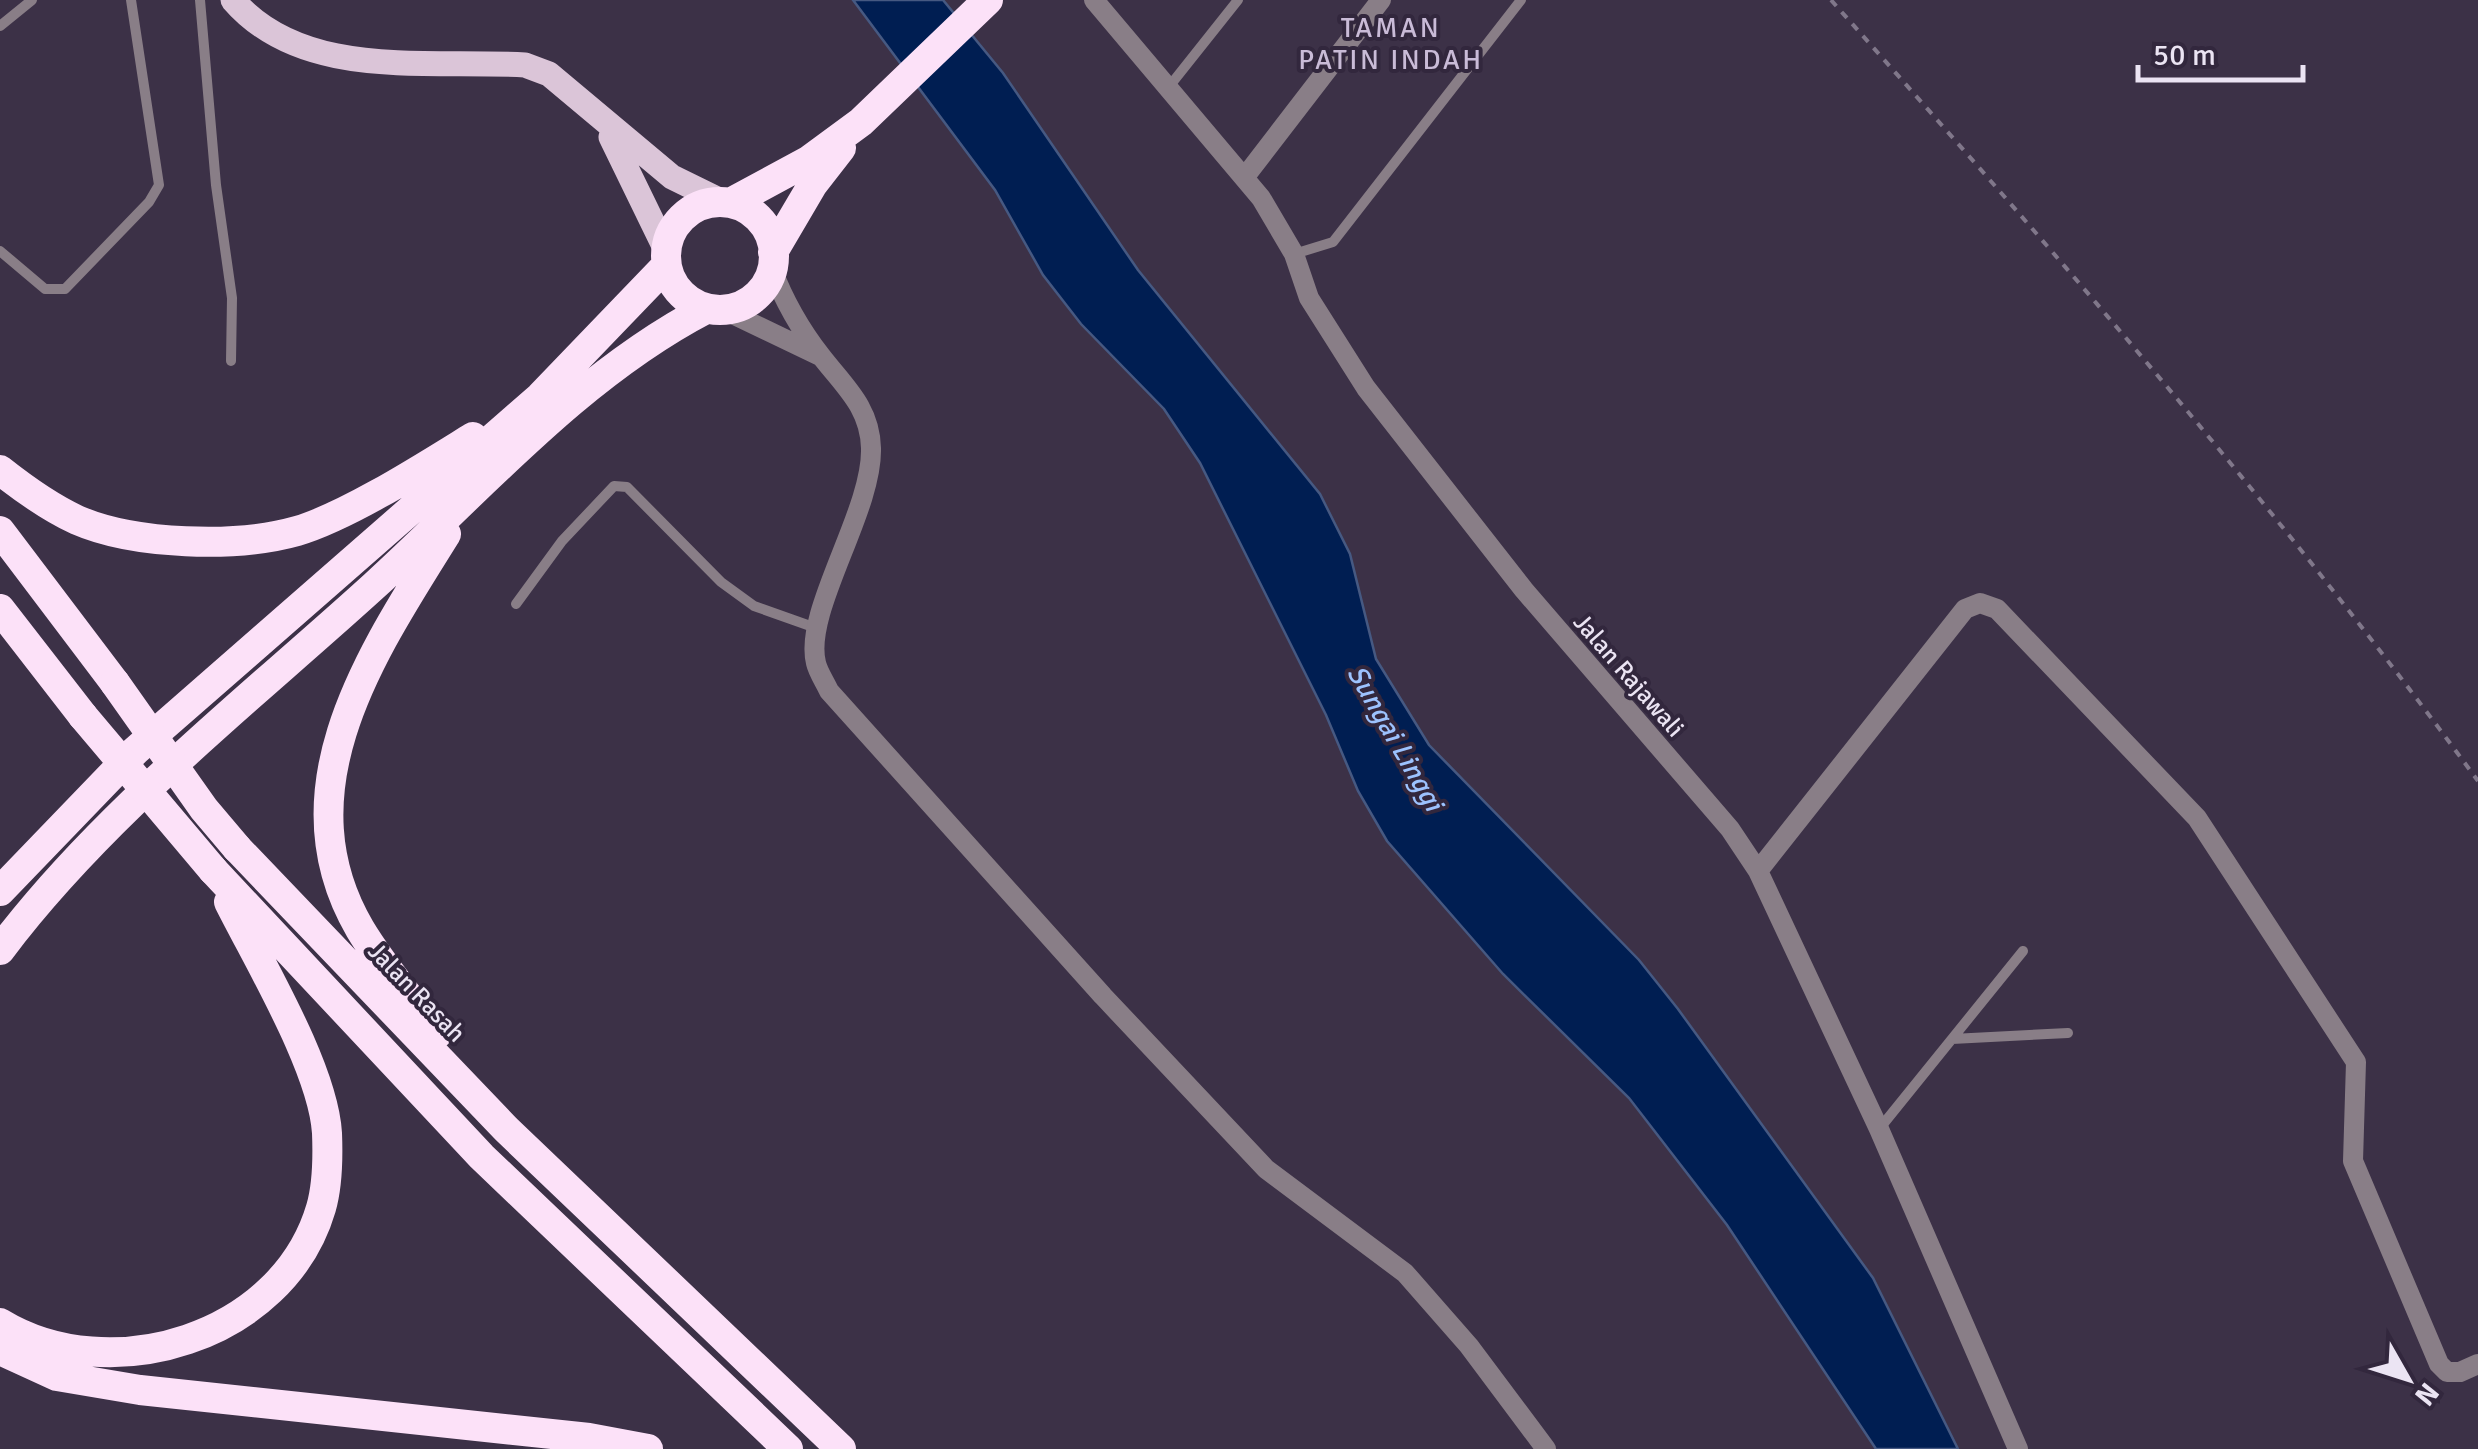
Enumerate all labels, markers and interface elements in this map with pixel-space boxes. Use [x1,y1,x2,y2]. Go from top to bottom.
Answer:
district label: TAMAN PATIN INDAH [1298,11,1484,77]
scale bar [2138,20,2303,82]
text: 50 m [2153,37,2216,74]
street label: Jalan Rajawali [1567,607,1691,743]
water label: Sungai Linggi [1340,659,1452,819]
street label: Jalan Rasah [362,935,472,1049]
north arrow [2358,1329,2458,1429]
text: N [2407,1376,2446,1412]

